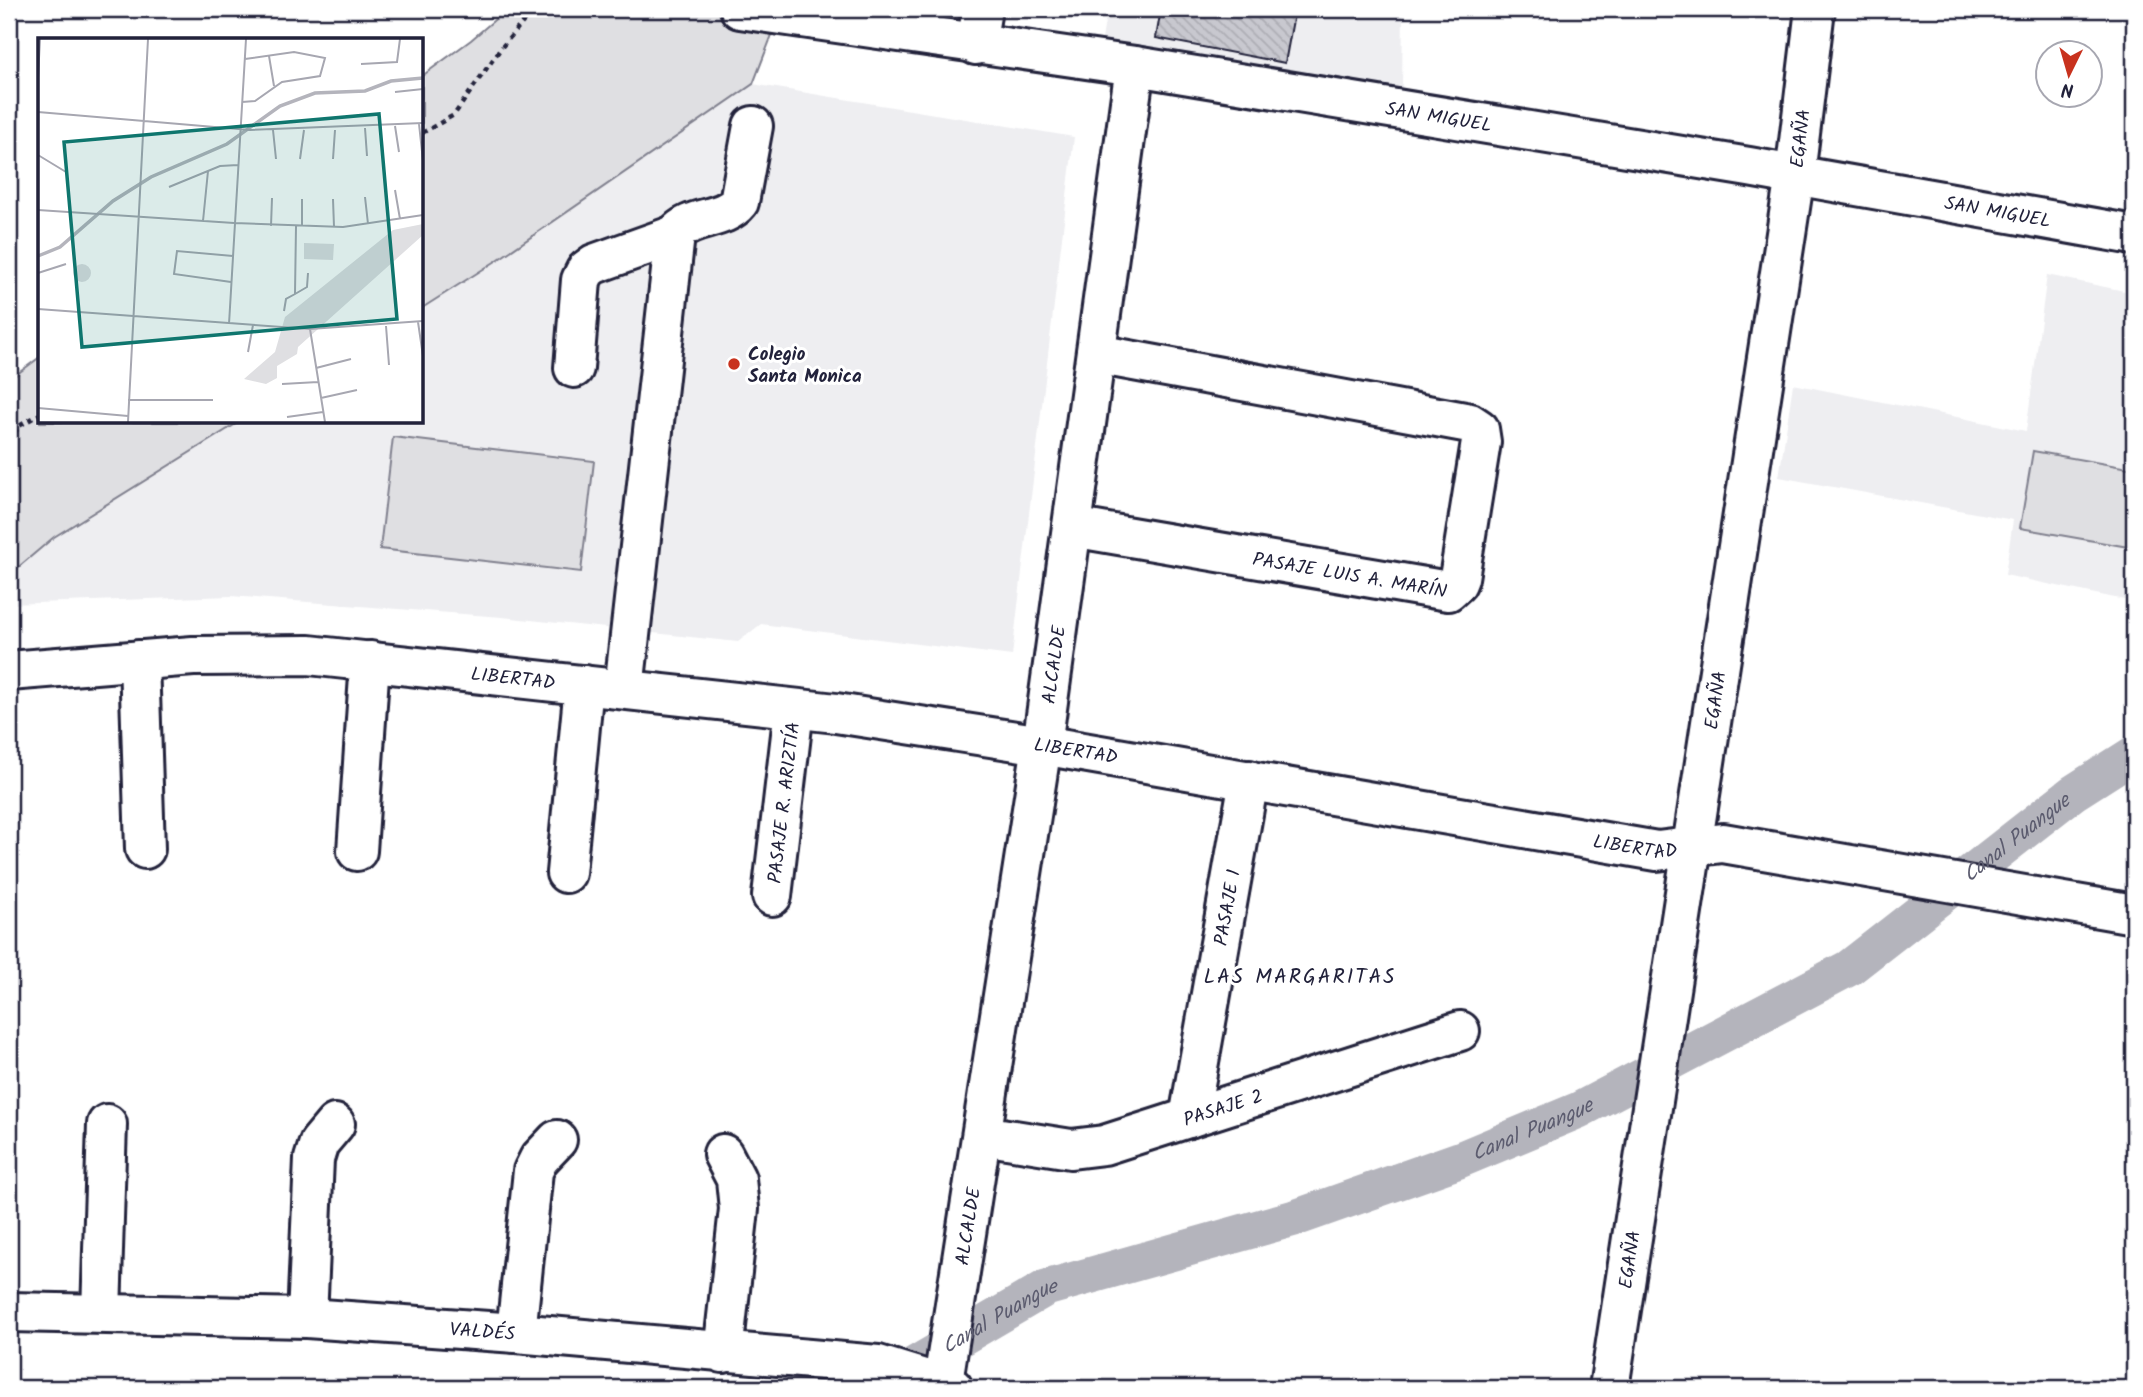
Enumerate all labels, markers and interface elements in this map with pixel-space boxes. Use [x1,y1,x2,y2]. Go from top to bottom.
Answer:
inset map [38,38,424,424]
north arrow [2035,38,2104,108]
text: N [2060,73,2075,104]
street label: SAN MIGUEL [1383,94,1494,141]
street label: EGAÑA [1783,108,1820,170]
street label: SAN MIGUEL [1942,189,2053,237]
place label: Colegio Santa Monica [748,340,862,392]
marker: Colegio Santa Monica [726,356,742,372]
street label: PASAJE LUIS A. MARÍN [1250,545,1449,608]
street label: ALCALDE [1035,623,1075,706]
street label: LIBERTAD [469,660,557,699]
street label: EGAÑA [1697,669,1736,732]
street label: PASAJE R. ARIZTÍA [761,720,809,885]
street label: LIBERTAD [1032,731,1120,773]
water label: Canal Puangue [1956,784,2080,891]
street label: LIBERTAD [1591,827,1679,868]
street label: PASAJE 1 [1207,867,1250,948]
district label: LAS MARGARITAS [1204,961,1396,994]
street label: PASAJE 2 [1180,1082,1267,1136]
water label: Canal Puangue [1467,1089,1602,1171]
street label: ALCALDE [948,1184,990,1267]
street label: EGAÑA [1611,1229,1650,1291]
water label: Canal Puangue [936,1270,1063,1363]
street label: VALDÉS [449,1315,516,1350]

